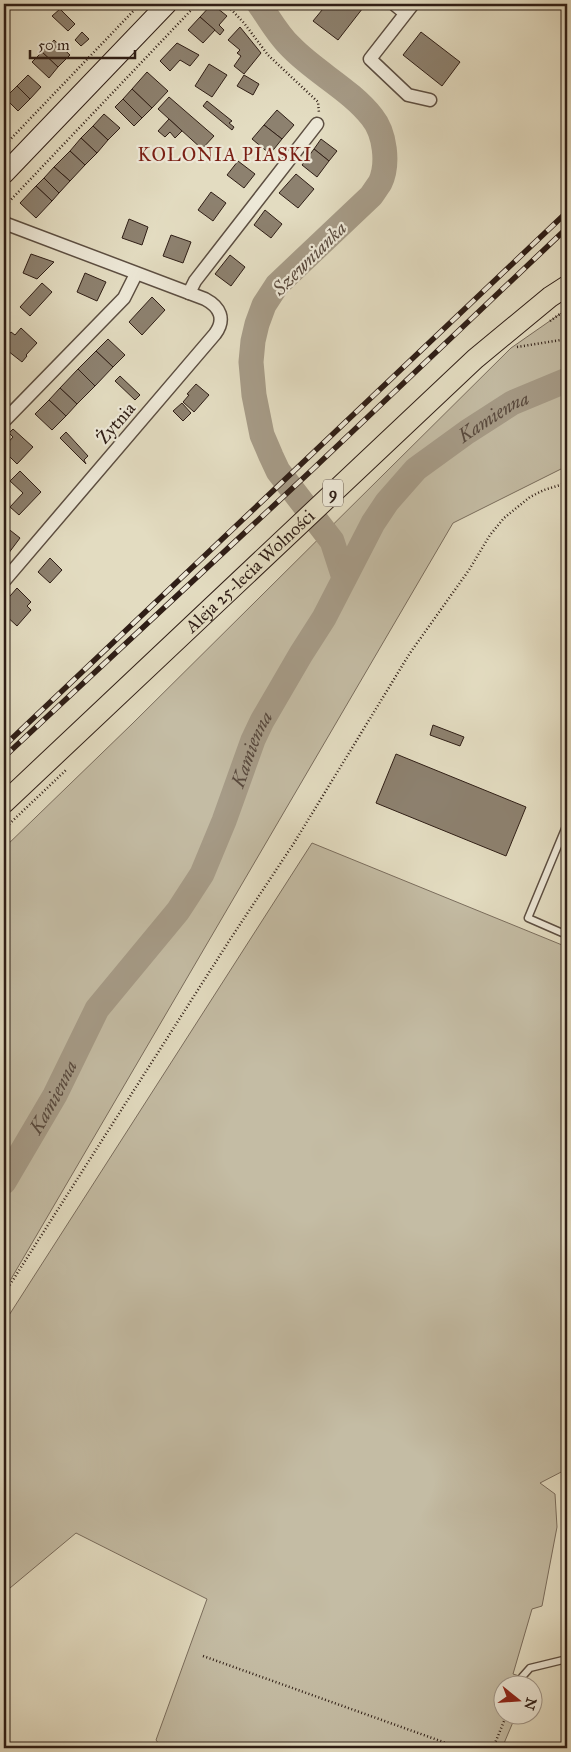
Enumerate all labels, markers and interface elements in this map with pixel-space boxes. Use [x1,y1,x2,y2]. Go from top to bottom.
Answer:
scale bar [30,28,135,60]
text: 50 m [38,36,70,54]
district label: KOLONIA PIASKI [138,143,312,166]
water label: Szewnianka [267,217,351,301]
water label: Kamienna [452,386,532,448]
street label: Żytnia [91,397,140,448]
road number: 9 [323,479,343,506]
street label: Aleja 25-lecia Wolności [180,505,319,638]
water label: Kamienna [226,707,277,791]
water label: Kamienna [23,1057,82,1139]
north arrow [494,1674,544,1724]
text: N [520,1695,540,1712]

